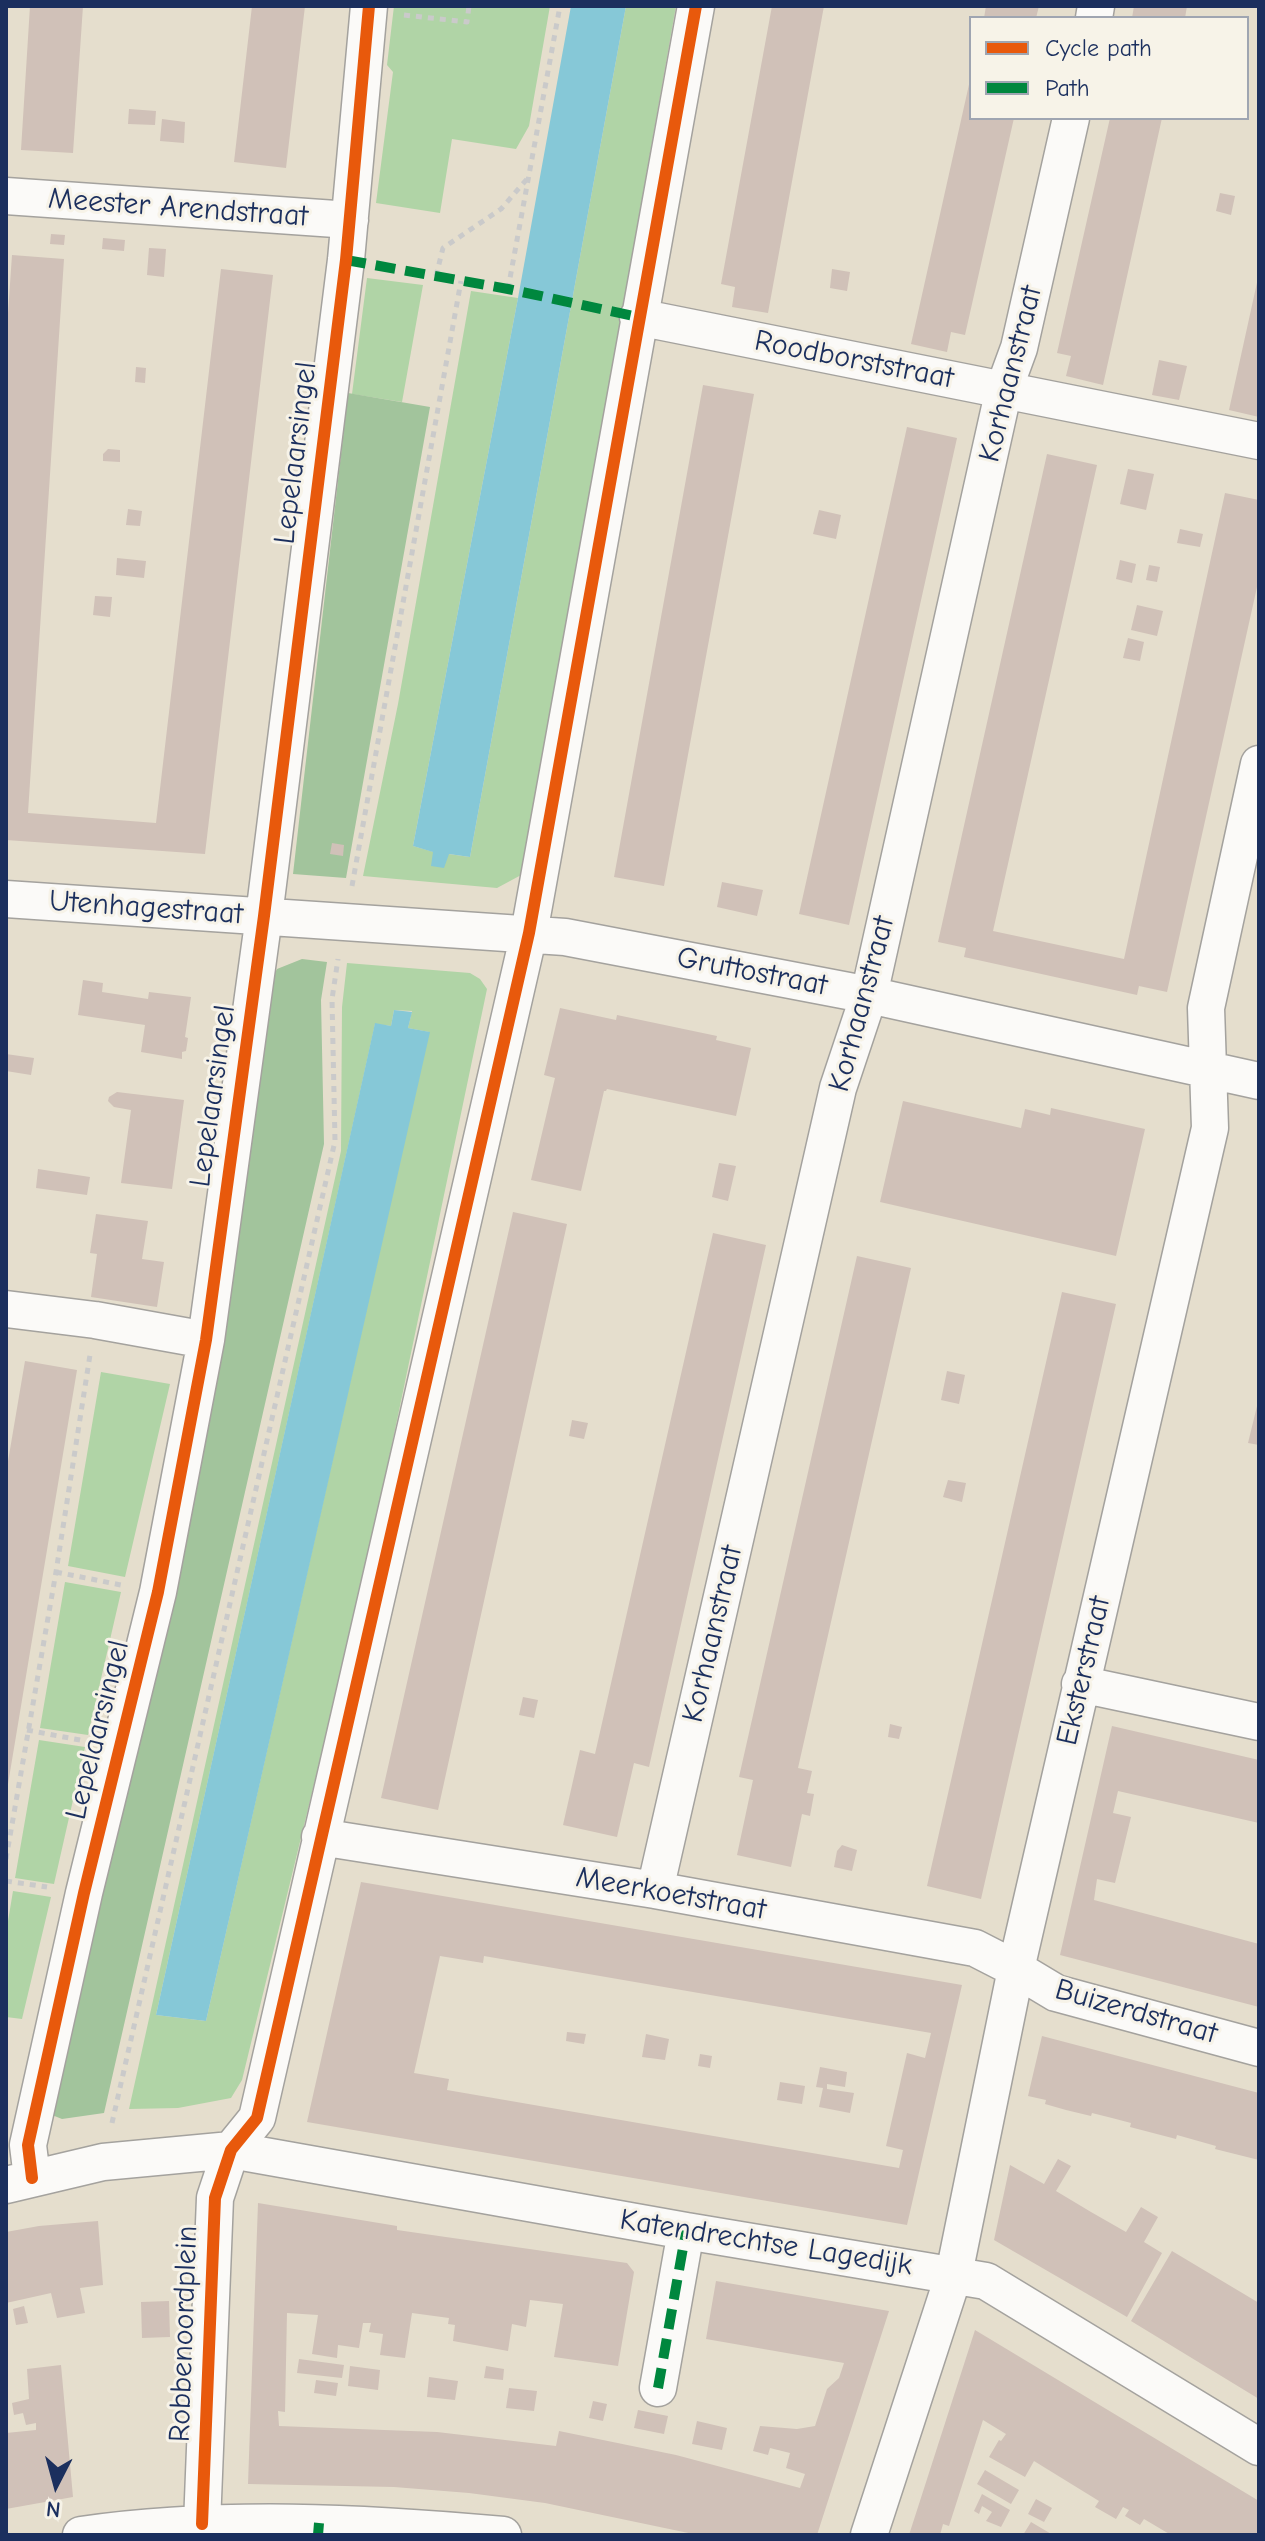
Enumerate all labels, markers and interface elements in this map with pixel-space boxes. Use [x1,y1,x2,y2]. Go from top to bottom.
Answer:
legend [969,16,1249,120]
text: Cycle path [1045,34,1152,62]
text: Path [1045,74,1090,102]
street label: Meester Arendstraat [47,181,309,235]
street label: Korhaanstraat [972,282,1050,466]
street label: Roodborststraat [751,323,957,397]
street label: Lepelaarsingel [267,360,325,546]
street label: Utenhagestraat [48,883,244,933]
street label: Korhaanstraat [821,912,903,1096]
street label: Gruttostraat [674,940,830,1004]
street label: Lepelaarsingel [182,1003,244,1189]
street label: Korhaanstraat [675,1542,751,1726]
street label: Eksterstraat [1049,1593,1119,1749]
street label: Lepelaarsingel [58,1637,138,1823]
street label: Meerkoetstraat [573,1860,769,1928]
street label: Buizerdstraat [1051,1972,1221,2052]
street label: Katendrechtse Lagedijk [617,2202,915,2284]
street label: Robbenoordplein [162,2225,206,2443]
north arrow [16,2445,96,2525]
text: N [45,2495,62,2523]

